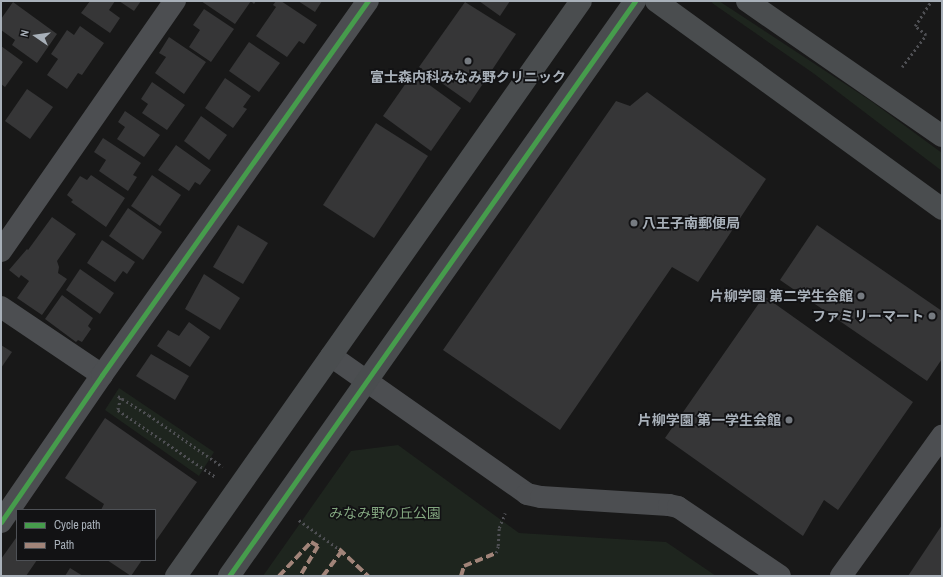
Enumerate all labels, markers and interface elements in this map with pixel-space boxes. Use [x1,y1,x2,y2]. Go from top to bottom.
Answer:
north arrow [16,16,56,56]
text: N [17,29,32,38]
marker: 富士森内科みなみ野クリニック [462,55,474,67]
place label: 富士森内科みなみ野クリニック [370,69,566,85]
place label: 八王子南郵便局 [642,215,740,231]
marker: 八王子南郵便局 [629,218,639,228]
place label: 片柳学園 第二学生会館 [710,288,853,304]
marker: 片柳学園 第二学生会館 [856,291,866,301]
place label: ファミリーマート [812,308,924,324]
marker: ファミリーマート [927,311,937,321]
place label: 片柳学園 第一学生会館 [638,412,781,428]
marker: 片柳学園 第一学生会館 [784,415,794,425]
park label: みなみ野の丘公園 [329,505,441,521]
legend [16,509,156,561]
text: Cycle path [54,517,101,533]
text: Path [54,537,74,553]

